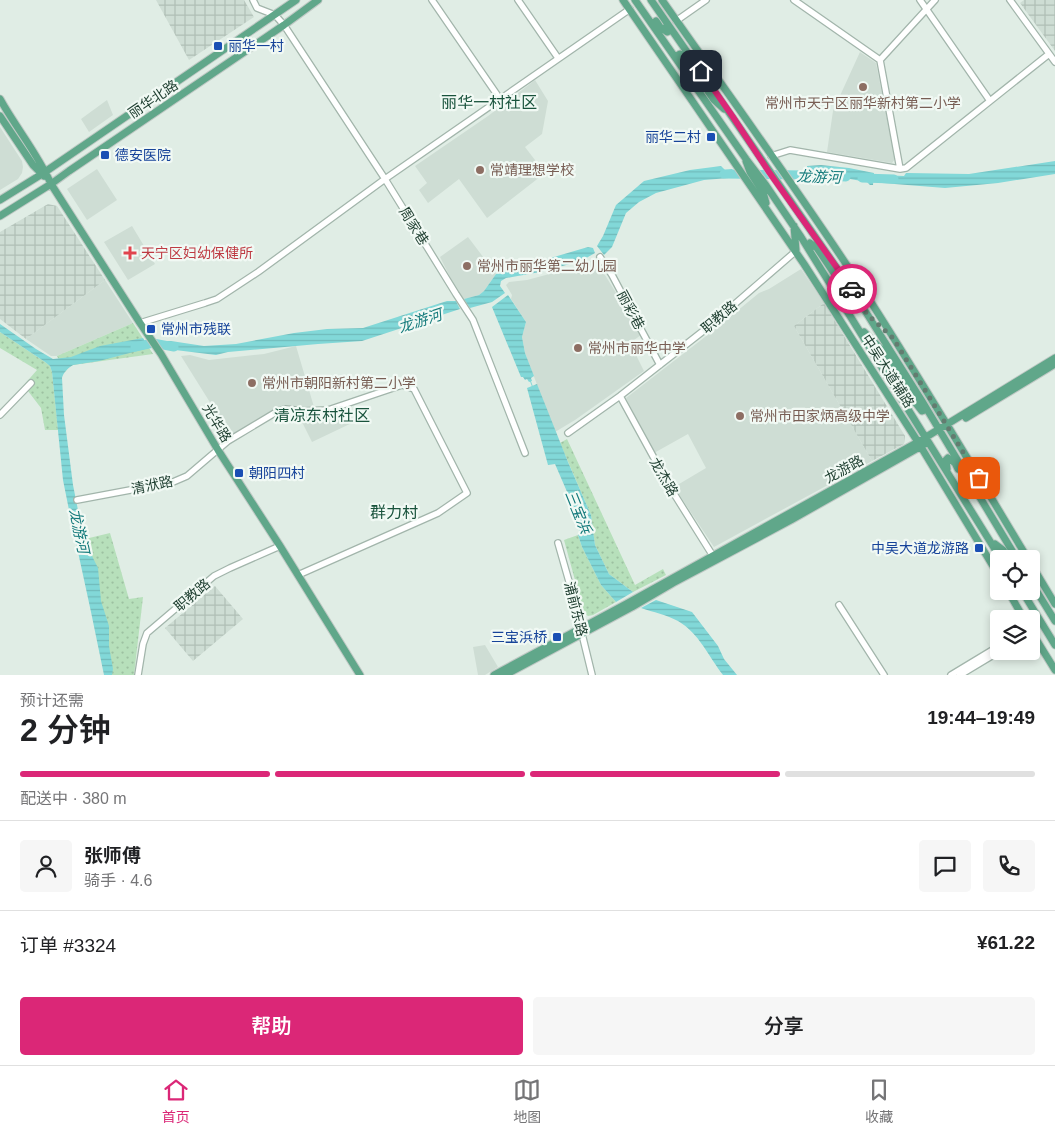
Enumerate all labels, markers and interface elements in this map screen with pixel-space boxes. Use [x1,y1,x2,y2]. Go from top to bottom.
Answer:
place label: 丽华一村 [228,38,284,54]
marker: 丽华一村 [212,40,224,52]
pin [680,50,722,92]
icon: home [687,57,715,85]
street label: 丽华北路 [125,77,181,121]
marker: 常州市天宁区丽华新村第二小学 [857,81,869,93]
district label: 丽华一村社区 [441,94,537,111]
place label: 常州市天宁区丽华新村第二小学 [765,95,961,111]
place label: 丽华二村 [645,129,701,145]
marker: 丽华二村 [705,131,717,143]
place label: 德安医院 [115,147,171,163]
marker: 德安医院 [99,149,111,161]
place label: 常靖理想学校 [490,162,574,178]
marker: 常靖理想学校 [474,164,486,176]
water label: 龙游河 [796,167,845,186]
street label: 周家巷 [396,204,432,248]
place label: 天宁区妇幼保健所 [141,245,253,261]
marker: 天宁区妇幼保健所 [123,246,137,260]
place label: 常州市丽华第二幼儿园 [477,258,617,274]
marker: 常州市丽华第二幼儿园 [461,260,473,272]
courier [827,264,877,314]
icon: car [838,275,866,303]
street label: 丽彩巷 [614,288,648,332]
street label: 职教路 [698,297,740,337]
water label: 龙游河 [396,305,447,336]
place label: 常州市残联 [161,321,231,337]
marker: 常州市残联 [145,323,157,335]
street label: 中吴大道辅路 [858,331,918,411]
place label: 常州市丽华中学 [588,340,686,356]
marker: 常州市丽华中学 [572,342,584,354]
place label: 常州市朝阳新村第二小学 [262,375,416,391]
marker: 常州市朝阳新村第二小学 [246,377,258,389]
street label: 光华路 [199,401,235,445]
district label: 清凉东村社区 [274,407,370,424]
place label: 常州市田家炳高级中学 [750,408,890,424]
marker: 常州市田家炳高级中学 [734,410,746,422]
street label: 龙游路 [822,452,866,486]
street label: 龙杰路 [647,455,681,499]
pin [958,457,1000,499]
icon: bag [965,464,993,492]
place label: 朝阳四村 [249,465,305,481]
marker: 朝阳四村 [233,467,245,479]
street label: 清洑路 [130,473,174,497]
water label: 三宝浜 [562,488,596,538]
district label: 群力村 [370,504,418,521]
water label: 龙游河 [66,507,93,558]
place label: 中吴大道龙游路 [871,540,969,556]
marker: 中吴大道龙游路 [973,542,985,554]
map controls [990,550,1040,660]
button: locate [990,550,1040,600]
street label: 职教路 [171,575,213,615]
street label: 浦前东路 [561,580,591,638]
button: layers [990,610,1040,660]
place label: 三宝浜桥 [491,629,547,645]
marker: 三宝浜桥 [551,631,563,643]
text: 预计还需 [20,692,84,709]
text: 19:44–19:49 [927,707,1035,728]
text: 2 分钟 [20,712,111,748]
text: 配送中 · 380 m [20,790,127,807]
button: person [20,840,72,892]
button: chat [919,840,971,892]
button: phone [983,840,1035,892]
text: 张师傅 [84,845,141,866]
text: 骑手 · 4.6 [84,872,152,889]
text: ¥61.22 [977,932,1035,953]
text: 订单 #3324 [20,935,116,956]
button: 帮助 [20,997,523,1055]
button: 分享 [533,997,1035,1055]
tab: 首页 [162,1076,190,1126]
tab: 地图 [513,1076,541,1126]
tab: 收藏 [865,1076,893,1126]

